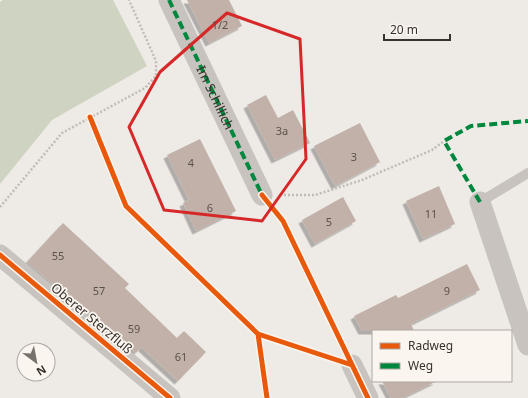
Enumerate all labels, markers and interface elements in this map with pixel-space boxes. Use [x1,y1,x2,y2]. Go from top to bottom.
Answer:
scale bar [384,16,450,42]
house number: 1/2 [212,17,228,32]
text: 20 m [390,21,418,38]
street label: Im Schillich [192,62,238,133]
house number: 3a [276,123,288,138]
house number: 3 [351,149,357,164]
house number: 4 [188,155,195,170]
house number: 6 [207,200,213,215]
house number: 11 [425,206,437,221]
house number: 5 [326,214,332,229]
house number: 55 [52,248,64,263]
street label: Oberer Sterzfluß [47,279,137,357]
house number: 57 [93,283,105,298]
house number: 9 [444,283,450,298]
house number: 59 [128,321,140,336]
legend [372,330,512,382]
text: Radweg [408,337,453,354]
north arrow [16,342,56,382]
house number: 61 [175,349,187,364]
text: Weg [408,357,433,374]
text: N [34,362,49,380]

